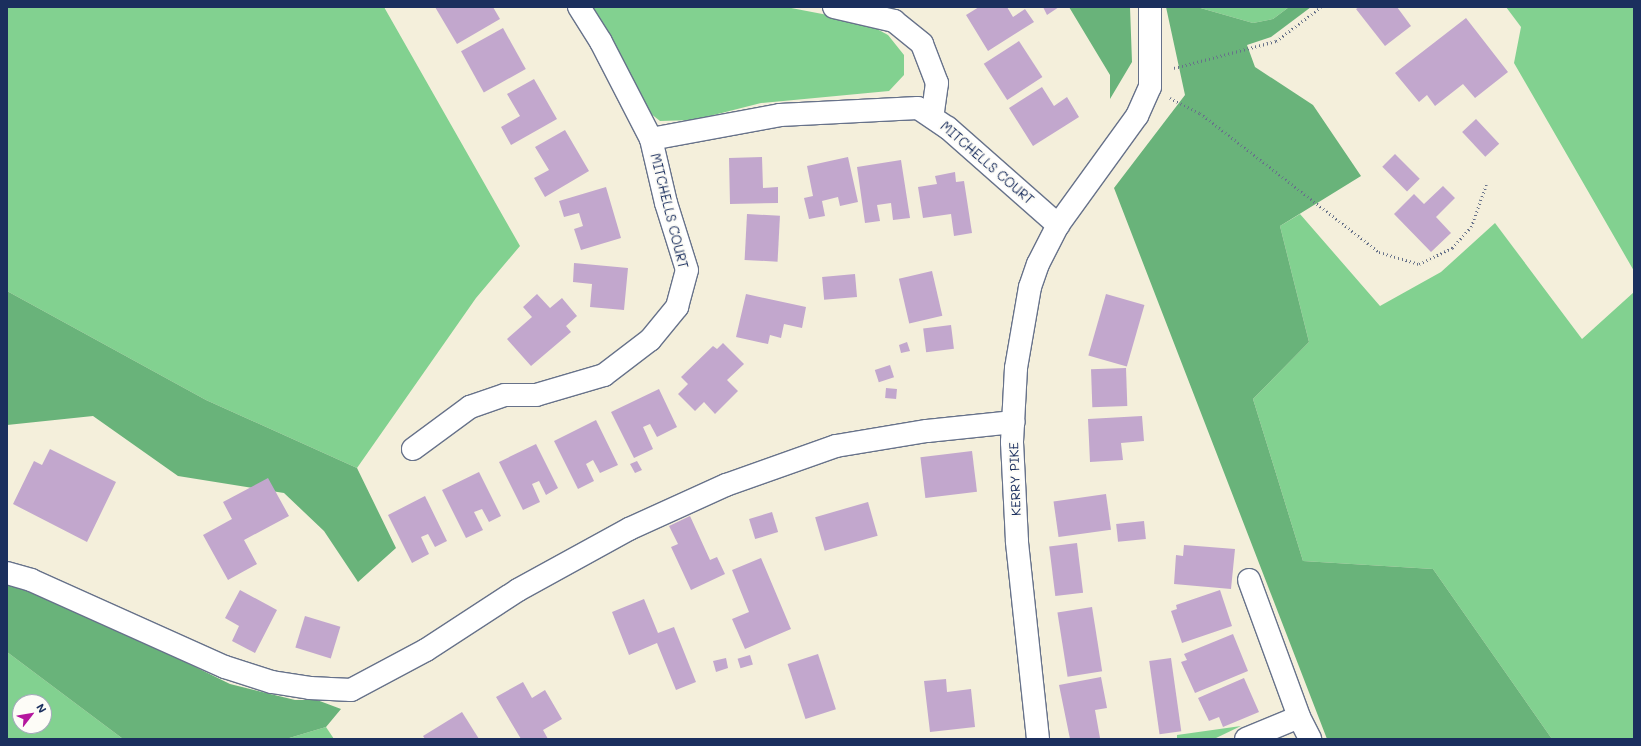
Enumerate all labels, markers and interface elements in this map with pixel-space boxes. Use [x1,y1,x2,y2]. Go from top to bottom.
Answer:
street label: MITCHELLS COURT [937,118,1037,208]
street label: MITCHELLS COURT [647,152,691,270]
street label: KERRY PIKE [1006,442,1024,516]
north arrow [12,694,52,734]
text: N [33,701,50,716]

